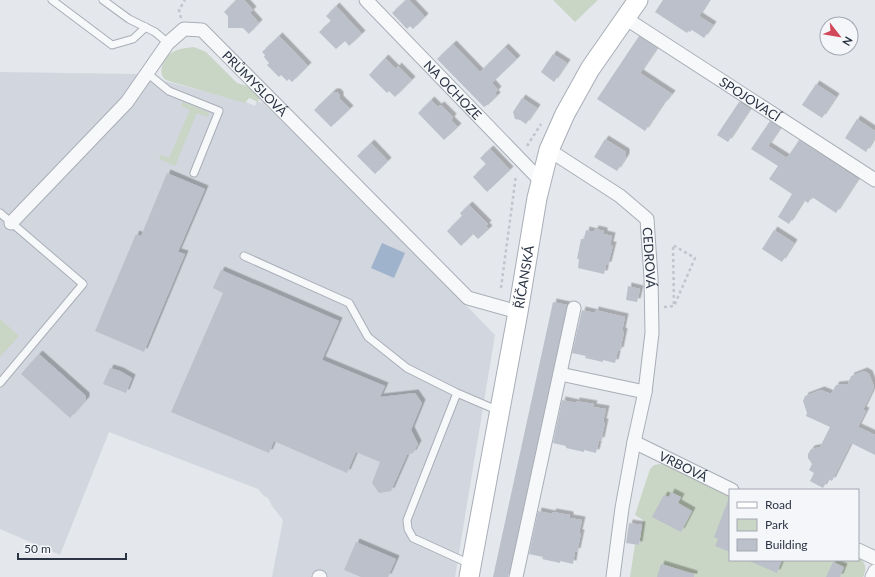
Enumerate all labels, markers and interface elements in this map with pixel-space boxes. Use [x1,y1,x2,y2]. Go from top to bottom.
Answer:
north arrow [819,16,859,56]
text: N [840,34,856,48]
street label: PRŮMYSLOVÁ [219,47,291,120]
street label: NA OCHOZE [421,57,485,123]
street label: SPOJOVACÍ [717,73,785,125]
street label: CEDROVÁ [640,227,659,289]
street label: ŘÍČANSKÁ [511,244,537,310]
street label: VRBOVÁ [656,447,711,485]
legend [729,489,859,561]
text: Road [765,497,792,512]
text: Park [765,517,789,532]
scale bar [18,535,126,561]
text: Building [765,537,808,552]
text: 50 m [24,541,51,556]

